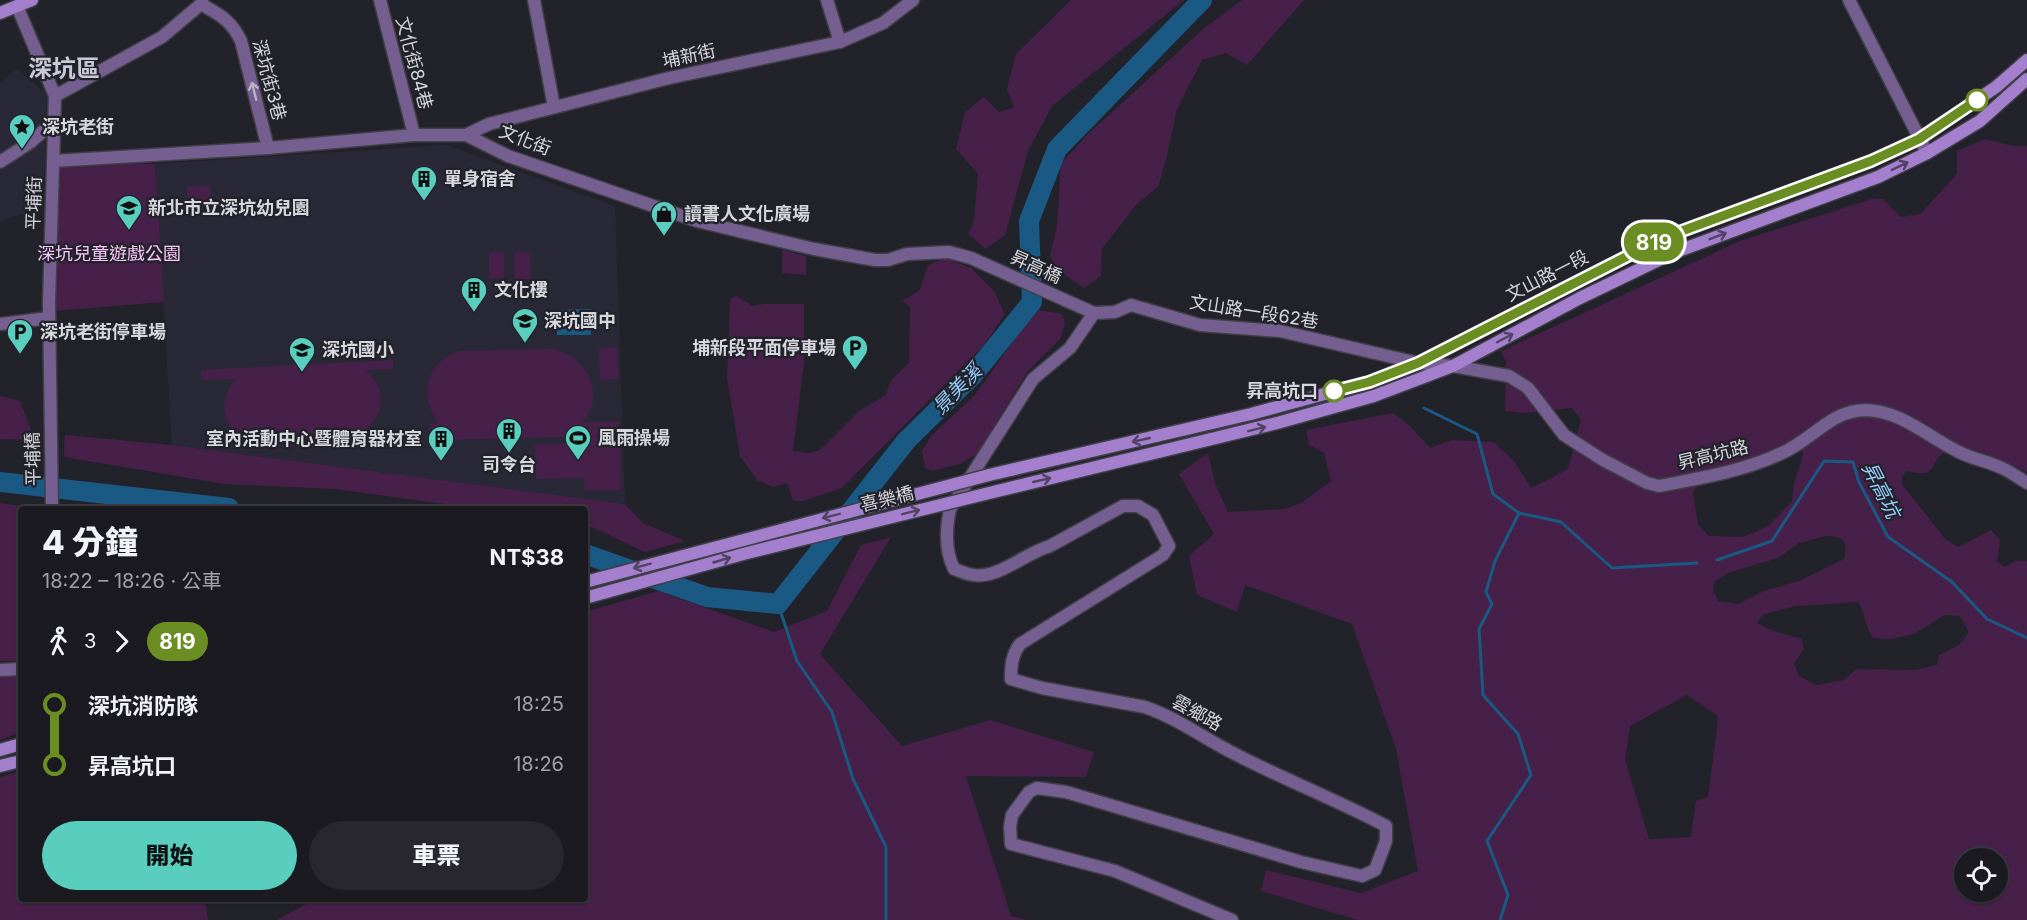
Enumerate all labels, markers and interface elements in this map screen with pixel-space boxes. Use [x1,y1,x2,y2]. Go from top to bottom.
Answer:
street label: 文化街84巷 [392,14,437,111]
street label: 深坑街3巷 [249,37,290,123]
street label: 埔新街 [660,40,717,71]
district label: 深坑區 [28,54,100,83]
one-way arrow [248,82,260,101]
unlabelled marker [1966,89,1988,111]
place icon: 深坑老街 [7,112,37,150]
place label: 深坑老街 [42,116,114,137]
street label: 文化街 [496,120,554,159]
one-way arrow [1891,159,1909,171]
building icon: 單身宿舍 [409,164,439,202]
place label: 單身宿舍 [444,168,516,189]
street label: 平埔街 [22,176,45,230]
school or university icon: 新北市立深坑幼兒園 [114,193,144,231]
place label: 新北市立深坑幼兒園 [148,197,310,218]
shop icon: 讀書人文化廣場 [649,199,679,237]
place label: 讀書人文化廣場 [684,203,810,224]
line badge: 819 [1620,222,1688,262]
text: 819 [1636,230,1672,255]
one-way arrow [1709,230,1727,241]
park label: 深坑兒童遊戲公園 [37,243,181,264]
street label: 昇高橋 [1007,246,1065,287]
street label: 文山路一段 [1502,246,1592,305]
building icon: 文化樓 [459,275,489,313]
place label: 文化樓 [494,279,548,300]
street label: 文山路一段62巷 [1188,291,1320,332]
school or university icon: 深坑國中 [510,306,540,344]
place label: 深坑國中 [544,310,616,331]
parking icon: 深坑老街停車場 [5,317,35,355]
place label: 深坑老街停車場 [40,321,166,342]
one-way arrow [1496,332,1513,344]
parking icon: 埔新段平面停車場 [840,333,870,371]
school or university icon: 深坑國小 [287,335,317,373]
place label: 埔新段平面停車場 [692,337,836,358]
place label: 深坑國小 [322,339,394,360]
water label: 景美溪 [928,357,989,419]
place label: 昇高坑口 [1246,380,1318,401]
marker: 昇高坑口 [1323,380,1345,402]
building icon: 司令台 [494,416,524,454]
one-way arrow [1247,422,1266,434]
sports icon: 風雨操場 [563,423,593,461]
building icon: 室內活動中心暨體育器材室 [426,424,456,462]
place label: 風雨操場 [598,427,670,448]
place label: 室內活動中心暨體育器材室 [206,428,422,449]
street label: 平埔橋 [22,432,43,486]
one-way arrow [1132,435,1151,447]
street label: 昇高坑路 [1675,436,1750,473]
place label: 司令台 [482,454,536,475]
water label: 昇高坑 [1857,458,1907,525]
one-way arrow [1032,474,1051,485]
street label: 喜樂橋 [858,482,916,515]
one-way arrow [901,505,920,517]
one-way arrow [821,510,840,522]
text: 4 分鐘 [42,522,138,562]
text: NT$38 [490,544,564,570]
one-way arrow [712,554,731,565]
one-way arrow [633,560,652,572]
text: 18:22 – 18:26 · 公車 [42,569,222,593]
icon: walk [42,625,75,658]
icon: forward [105,625,138,658]
text: 3 [84,629,96,653]
text: 819 [159,629,196,654]
street label: 雲鄉路 [1169,690,1226,735]
text: 18:25 [513,692,564,716]
text: 深坑消防隊 [88,693,198,719]
text: 18:26 [513,752,564,776]
text: 昇高坑口 [88,753,176,779]
button: 開始 [42,821,297,890]
button: 車票 [309,821,564,890]
map controls [1954,848,2008,902]
button: locate [1954,848,2008,902]

